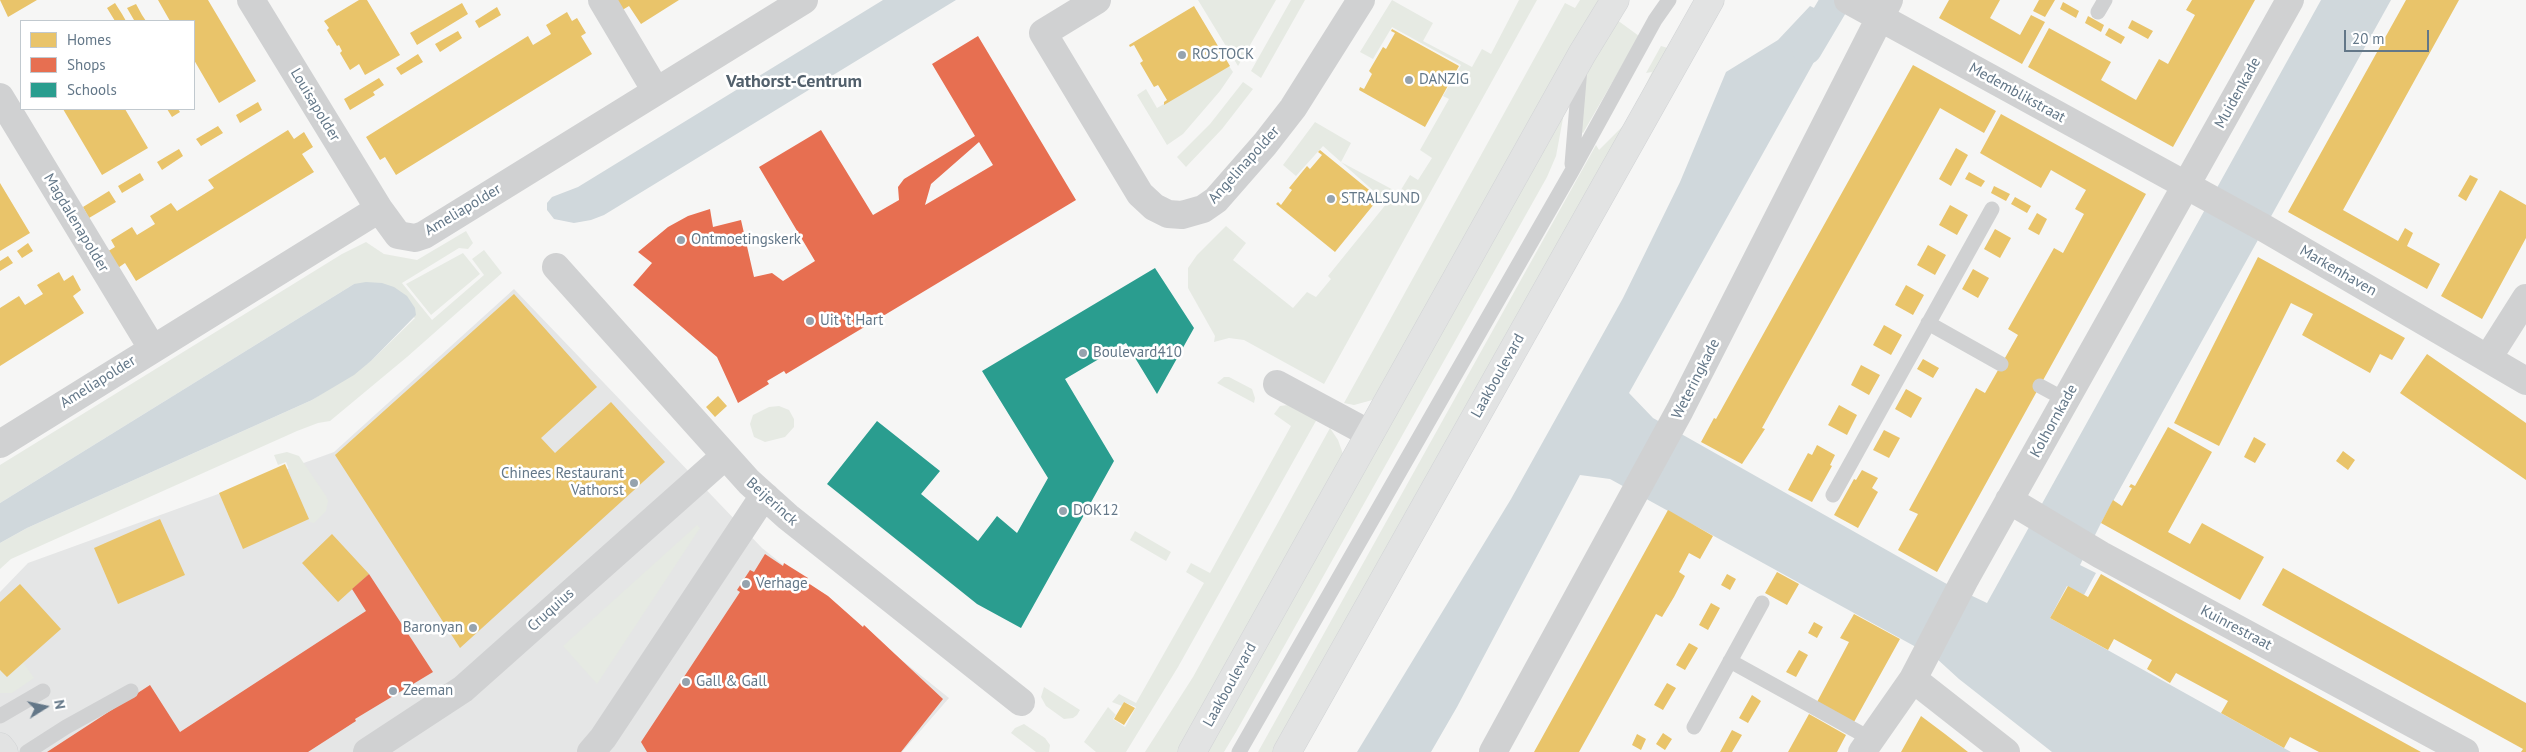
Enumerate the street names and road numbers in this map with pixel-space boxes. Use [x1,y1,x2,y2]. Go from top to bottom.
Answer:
street label: Muidenkade [2211,54,2265,132]
street label: Medemblikstraat [1966,59,2068,127]
street label: Louisapolder [286,65,344,145]
street label: Angelinapolder [1205,123,1283,207]
street label: Magdalenapolder [39,170,113,276]
street label: Ameliapolder [422,180,504,240]
street label: Markenhaven [2296,242,2380,300]
street label: Laakboulevard [1468,331,1528,421]
street label: Weteringkade [1668,336,1724,422]
street label: Ameliapolder [57,352,139,412]
street label: Kolhornkade [2027,381,2081,461]
street label: Beijerinck [742,474,802,530]
street label: Cruquius [524,585,578,635]
street label: Kuinrestraat [2197,602,2275,654]
street label: Laakboulevard [1200,640,1260,730]

